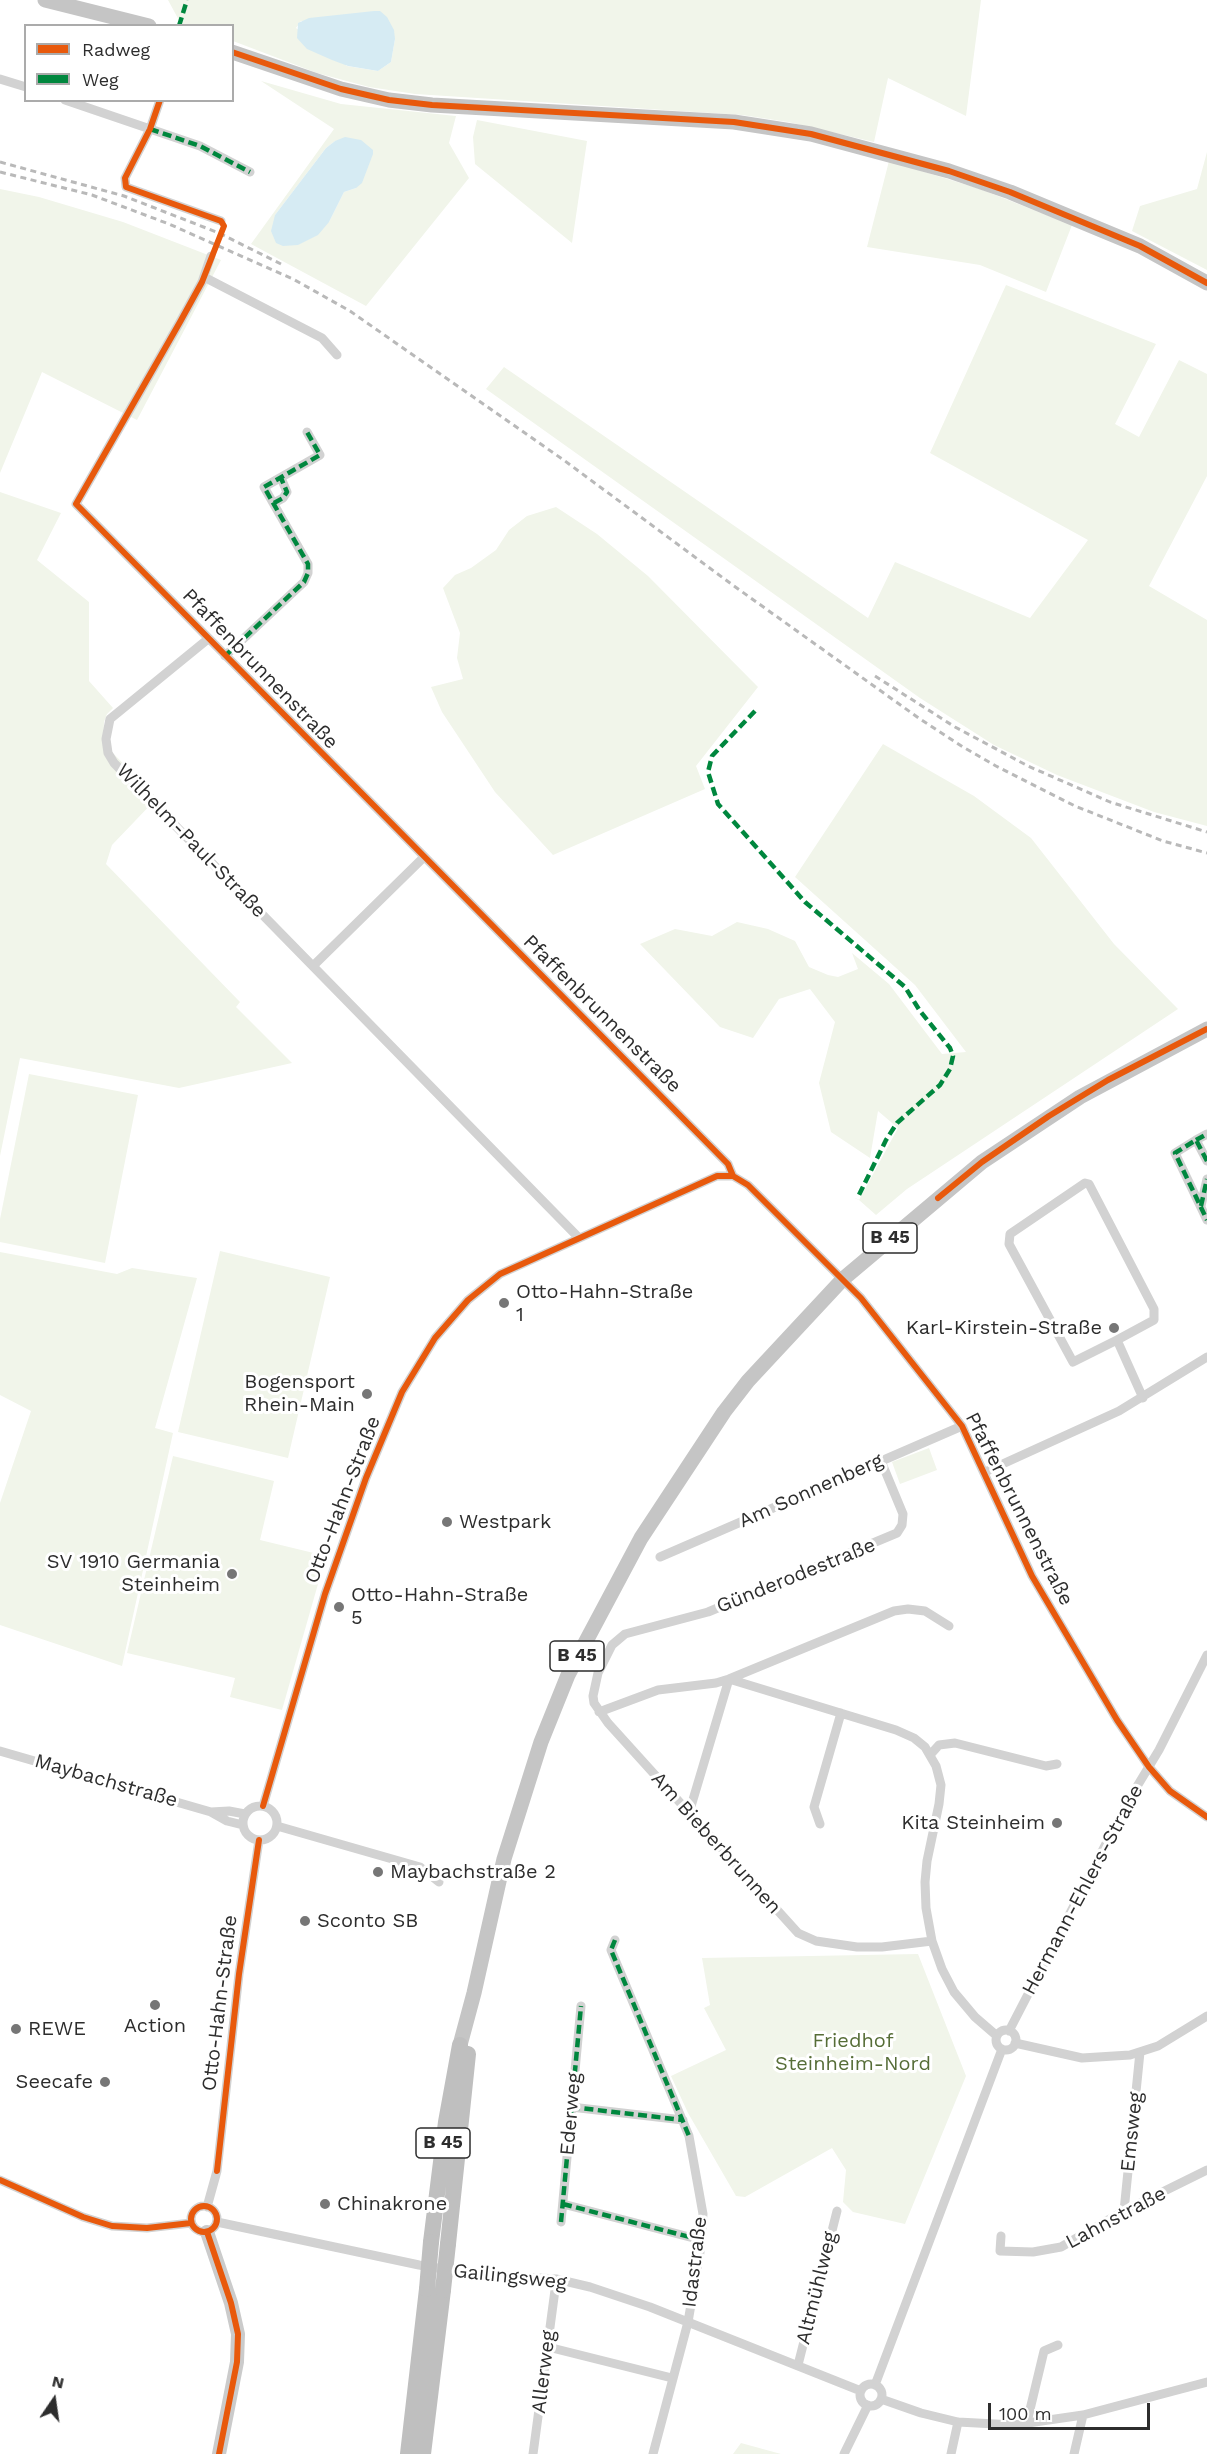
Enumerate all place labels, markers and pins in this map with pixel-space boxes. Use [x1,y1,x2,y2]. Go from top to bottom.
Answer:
place label: Otto-Hahn-Straße 1 [516,1280,693,1327]
marker: Otto-Hahn-Straße 1 [497,1296,511,1310]
place label: Karl-Kirstein-Straße [906,1316,1102,1340]
marker: Karl-Kirstein-Straße [1107,1321,1121,1335]
place label: Bogensport Rhein-Main [244,1370,355,1417]
marker: Bogensport Rhein-Main [360,1387,374,1401]
place label: Westpark [459,1510,551,1534]
marker: Westpark [440,1515,454,1529]
place label: SV 1910 Germania Steinheim [47,1550,220,1597]
marker: SV 1910 Germania Steinheim [225,1567,239,1581]
place label: Otto-Hahn-Straße 5 [351,1583,528,1630]
marker: Otto-Hahn-Straße 5 [332,1600,346,1614]
place label: Kita Steinheim [901,1811,1045,1835]
marker: Kita Steinheim [1050,1816,1064,1830]
place label: Maybachstraße 2 [390,1860,556,1884]
marker: Maybachstraße 2 [371,1865,385,1879]
place label: Sconto SB [317,1909,418,1933]
marker: Sconto SB [298,1914,312,1928]
marker: Action [148,1998,162,2012]
place label: Action [124,2014,186,2038]
place label: REWE [28,2017,86,2041]
marker: REWE [9,2022,23,2036]
place label: Seecafe [16,2070,93,2094]
marker: Seecafe [98,2075,112,2089]
place label: Chinakrone [337,2192,447,2216]
marker: Chinakrone [318,2197,332,2211]

